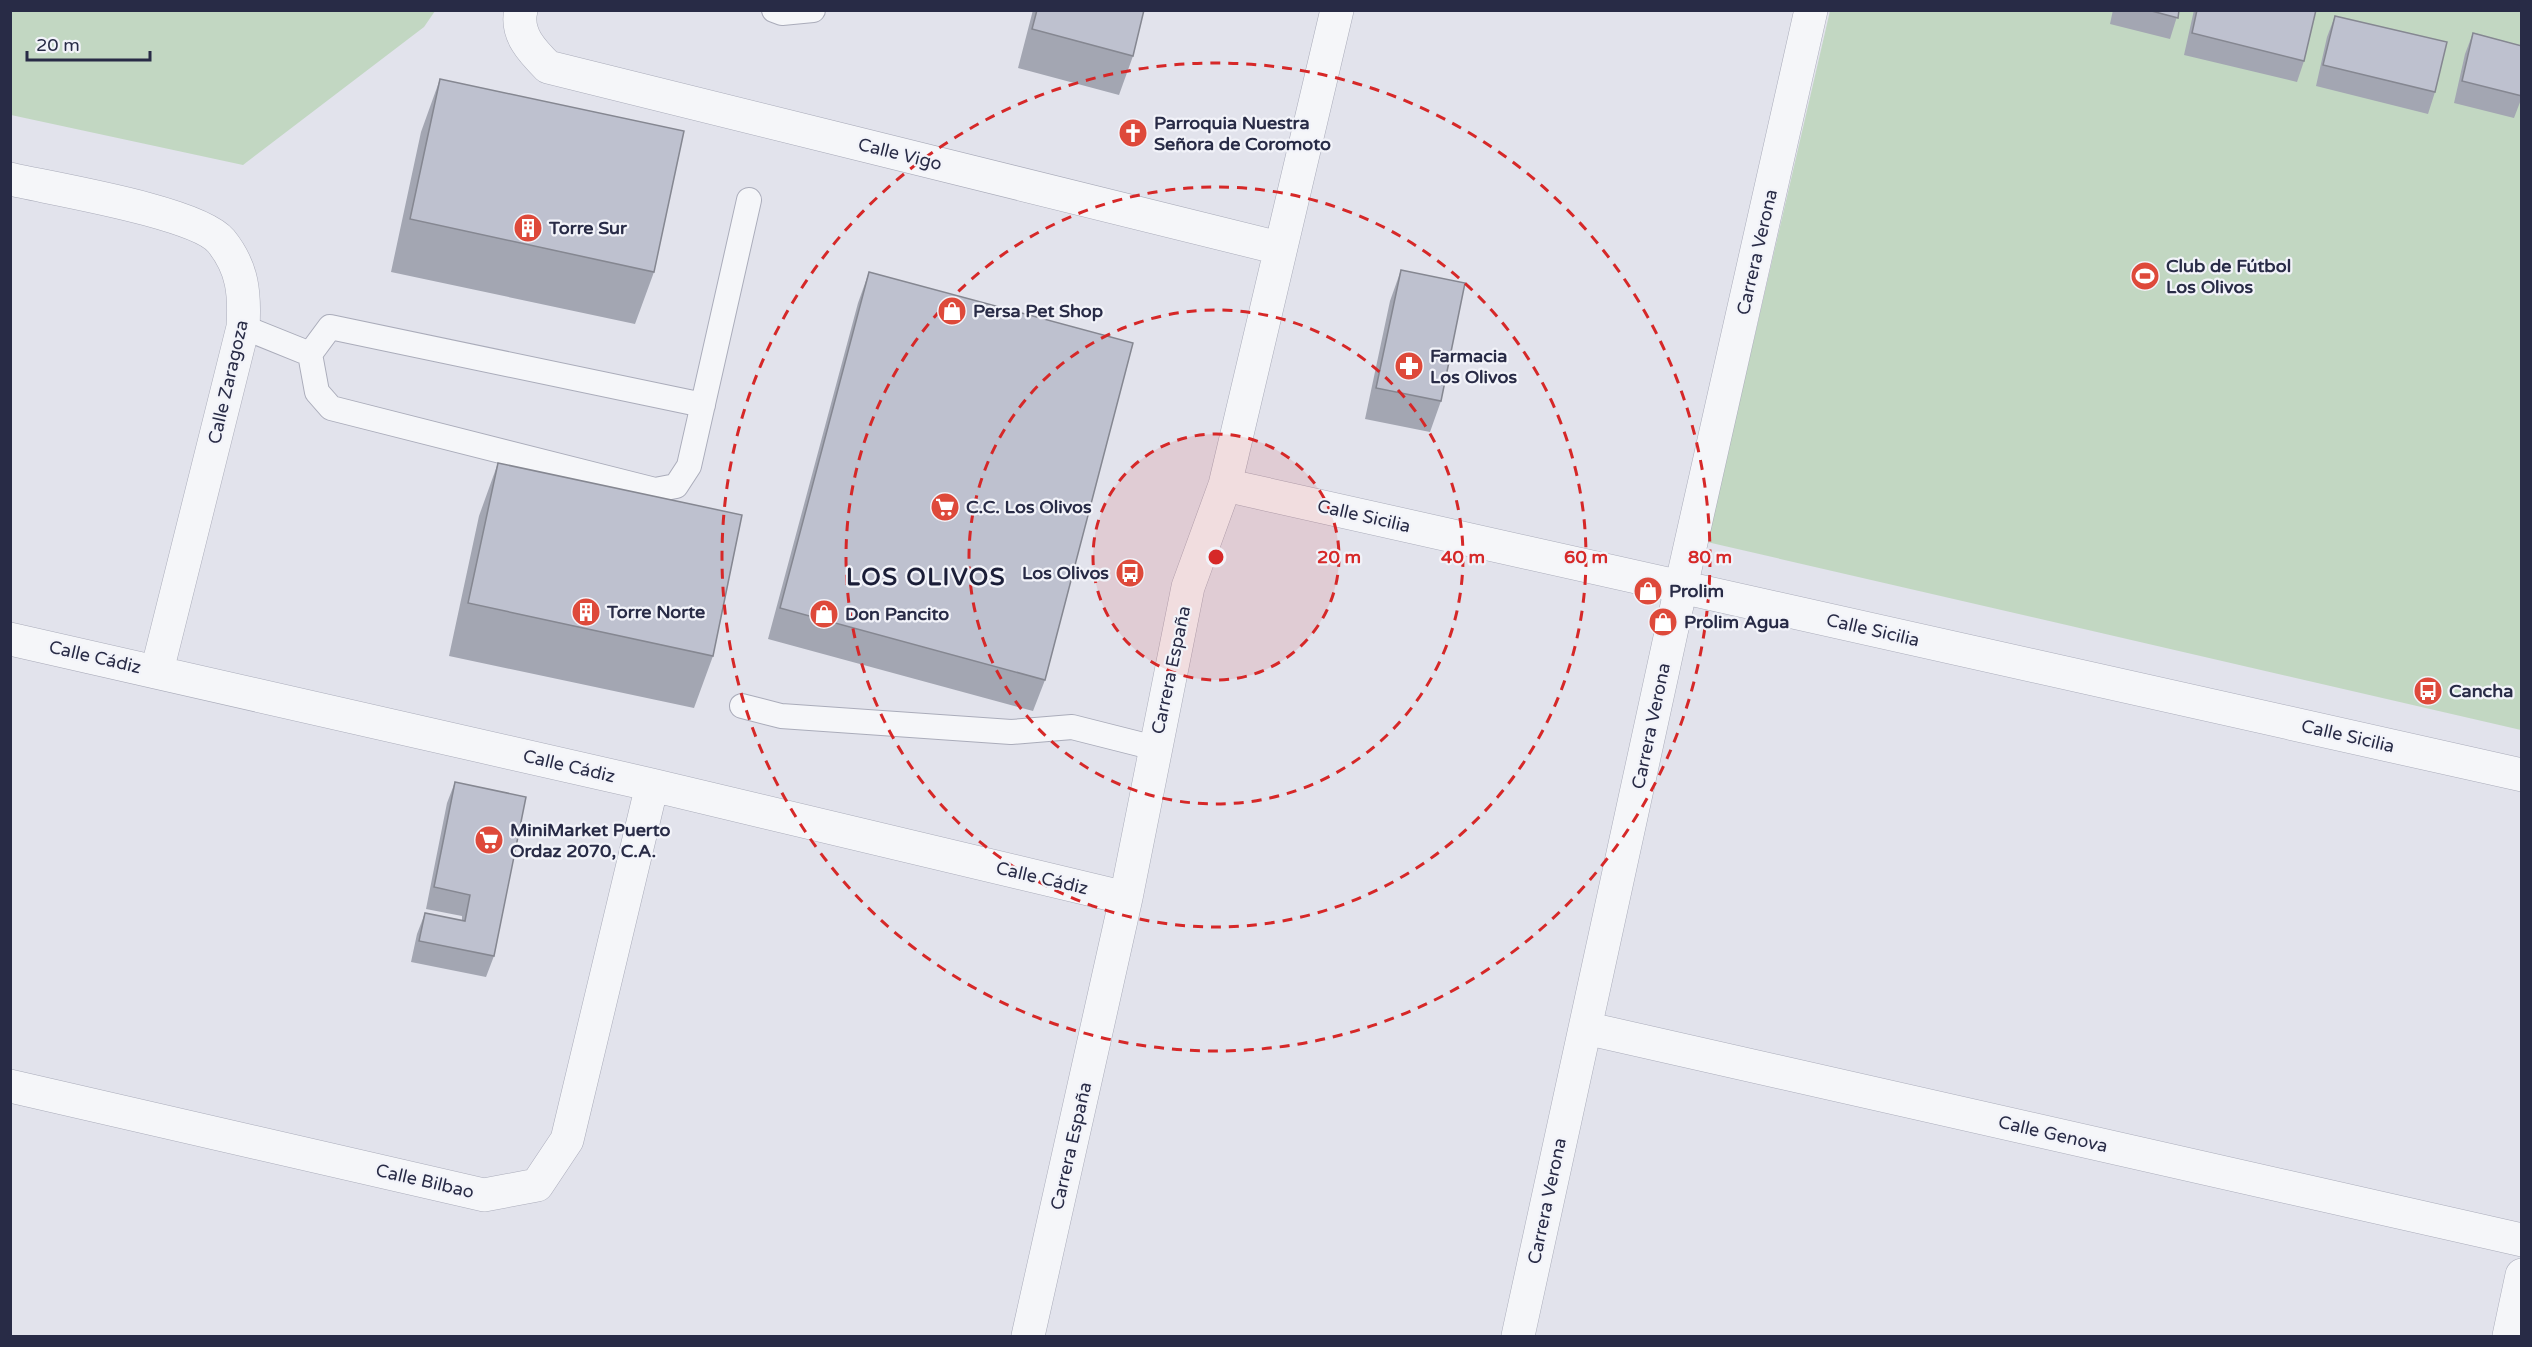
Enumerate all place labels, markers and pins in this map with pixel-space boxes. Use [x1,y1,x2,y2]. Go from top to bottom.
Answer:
place label: Parroquia Nuestra Señora de Coromoto [1154,112,1331,155]
church icon: Parroquia Nuestra Señora de Coromoto [1117,117,1149,149]
building icon: Torre Sur [512,212,544,244]
place label: Torre Sur [548,217,628,239]
place label: Club de Fútbol Los Olivos [2166,255,2291,298]
sports icon: Club de Fútbol Los Olivos [2129,260,2161,292]
shop icon: Persa Pet Shop [936,295,968,327]
place label: Persa Pet Shop [973,300,1103,322]
place label: Farmacia Los Olivos [1430,345,1517,388]
pharmacy icon: Farmacia Los Olivos [1393,350,1425,382]
supermarket icon: C.C. Los Olivos [929,491,961,523]
place label: C.C. Los Olivos [966,496,1092,518]
centre of rings [1206,547,1226,567]
bus stop icon: Los Olivos [1114,557,1146,589]
place label: Los Olivos [1022,562,1109,584]
shop icon: Prolim [1632,575,1664,607]
place label: Prolim [1669,580,1724,602]
building icon: Torre Norte [570,596,602,628]
shop icon: Don Pancito [808,598,840,630]
place label: Torre Norte [606,601,705,623]
place label: Don Pancito [845,603,949,625]
shop icon: Prolim Agua [1647,606,1679,638]
place label: Prolim Agua [1684,611,1789,633]
bus stop icon: Cancha [2412,675,2444,707]
place label: Cancha [2449,680,2513,702]
place label: MiniMarket Puerto Ordaz 2070, C.A. [510,819,671,862]
supermarket icon: MiniMarket Puerto Ordaz 2070, C.A. [473,824,505,856]

